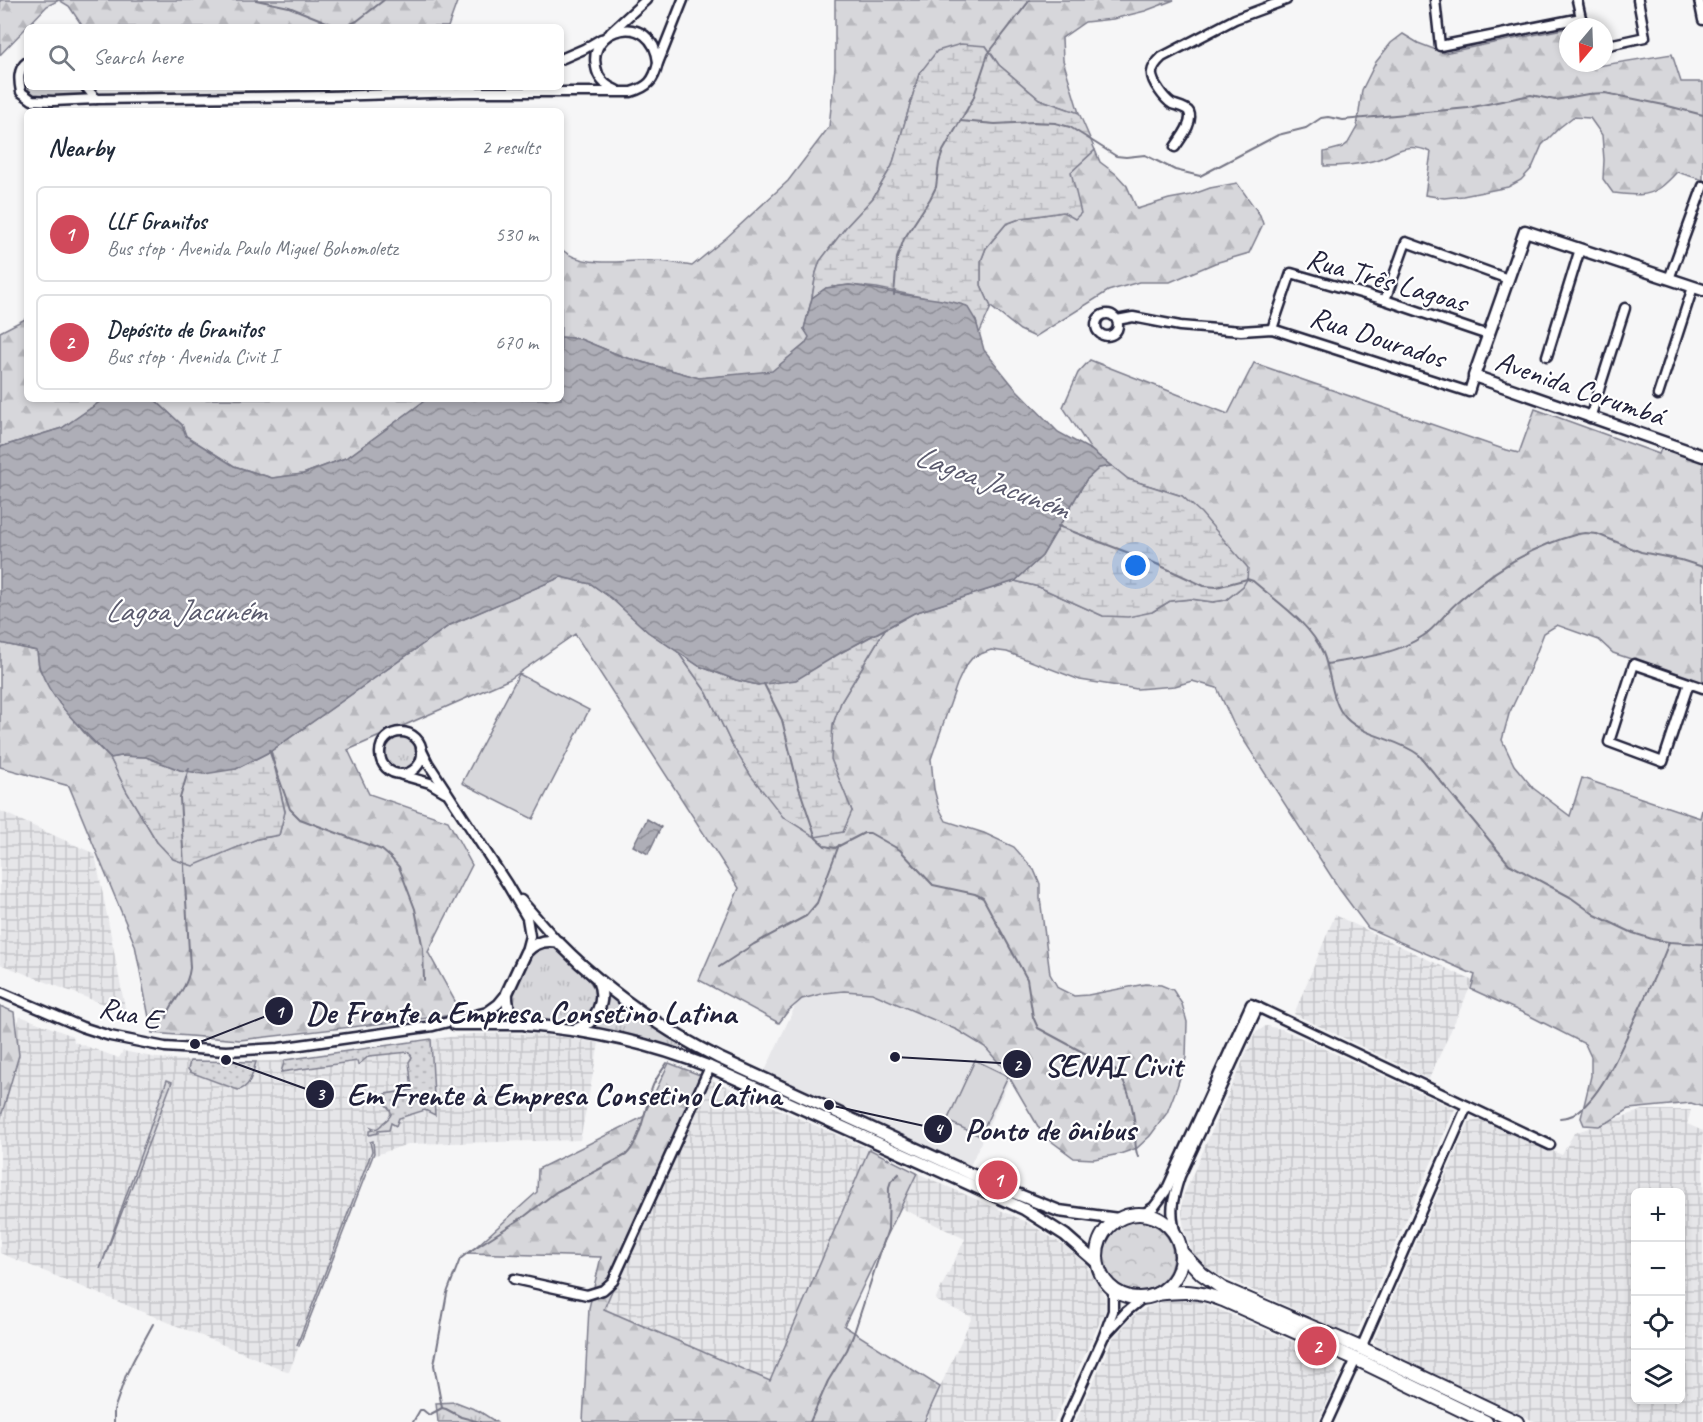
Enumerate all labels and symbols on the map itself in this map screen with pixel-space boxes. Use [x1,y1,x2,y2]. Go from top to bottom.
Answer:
north arrow [1559,18,1613,72]
street label: Rua Três Lagoas [1302,239,1474,322]
street label: Rua Dourados [1306,297,1453,378]
street label: Avenida Corumbá [1490,341,1672,436]
water label: Lagoa Jacuném [909,435,1077,529]
your location [1121,551,1150,580]
water label: Lagoa Jacuném [105,590,268,631]
callout: De Fronte a Empresa Consetino Latina [264,986,748,1036]
street label: Rua E [96,988,168,1039]
text: De Fronte a Empresa Consetino Latina [306,992,739,1033]
text: 1 [275,1001,285,1023]
callout: SENAI Civit [1002,1039,1194,1089]
text: SENAI Civit [1044,1045,1185,1086]
text: 2 [1013,1054,1023,1076]
callout: Em Frente à Empresa Consetino Latina [305,1069,793,1119]
text: Em Frente à Empresa Consetino Latina [347,1074,784,1115]
text: 3 [316,1083,326,1105]
callout: Ponto de ônibus [923,1104,1148,1154]
text: Ponto de ônibus [964,1109,1138,1150]
text: 4 [934,1118,944,1140]
pin: 1 [978,1158,1018,1202]
pin: 2 [1298,1324,1336,1368]

